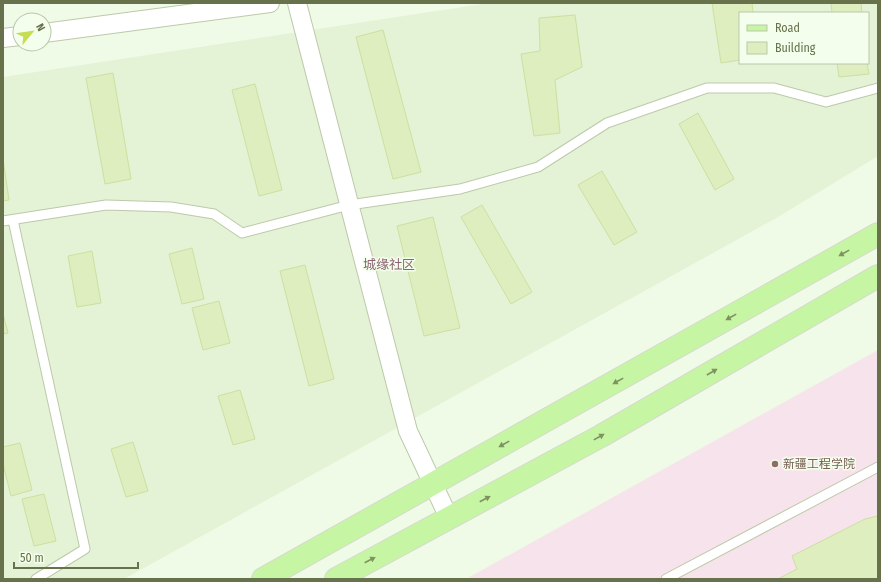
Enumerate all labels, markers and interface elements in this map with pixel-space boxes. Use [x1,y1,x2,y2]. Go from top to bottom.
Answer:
north arrow [12,12,52,52]
legend [739,12,869,64]
text: N [33,21,48,33]
text: Road [775,21,800,35]
text: Building [775,41,816,55]
one-way arrow [838,249,850,256]
district label: 城缘社区 [363,257,415,272]
one-way arrow [725,313,737,320]
one-way arrow [706,368,717,375]
one-way arrow [612,377,623,384]
one-way arrow [593,433,605,440]
one-way arrow [498,441,510,448]
place label: 新疆工程学院 [783,457,855,471]
marker: 新疆工程学院 [770,459,780,469]
one-way arrow [479,495,490,502]
scale bar [14,544,138,570]
text: 50 m [20,551,44,565]
one-way arrow [364,557,376,564]

